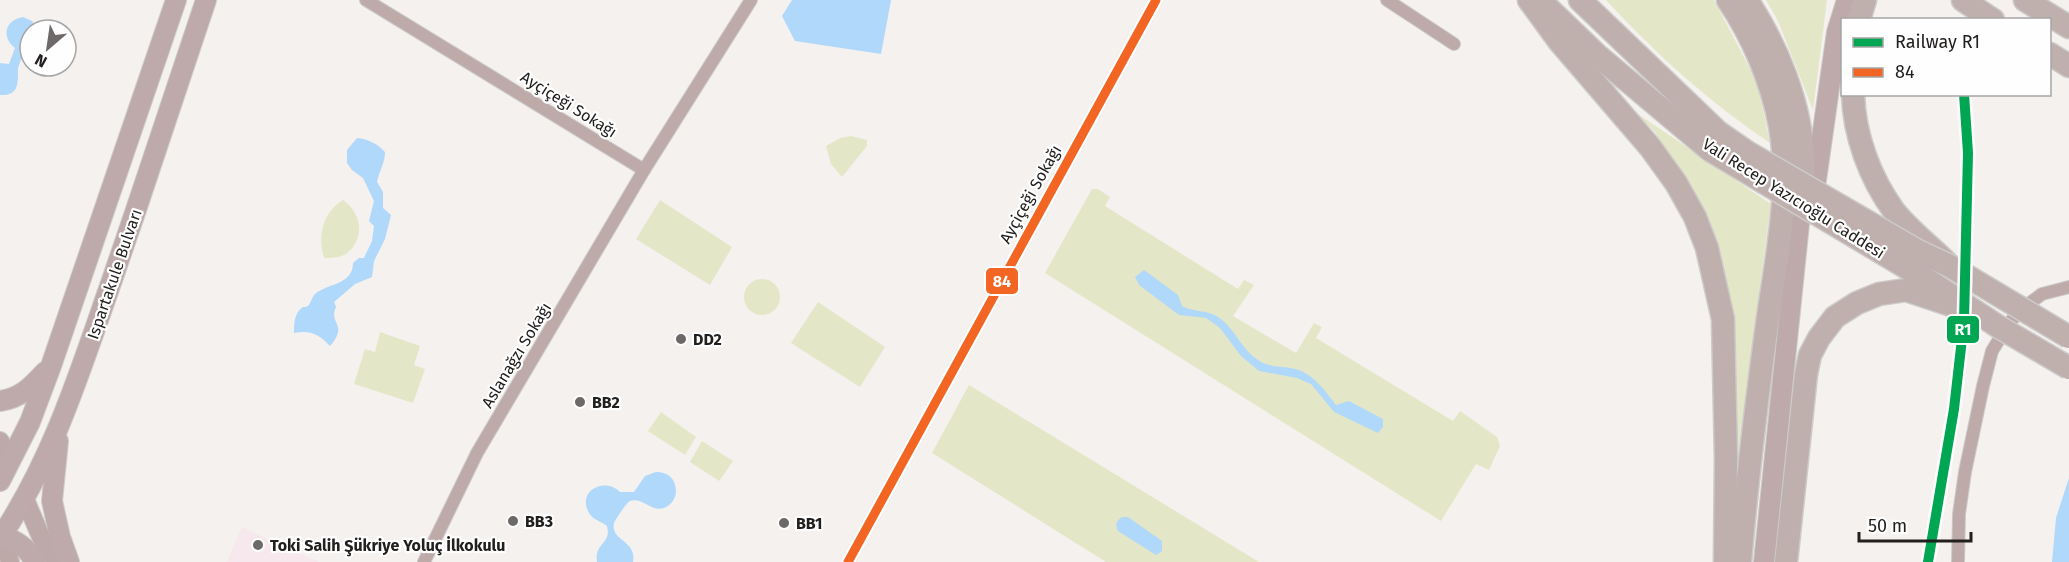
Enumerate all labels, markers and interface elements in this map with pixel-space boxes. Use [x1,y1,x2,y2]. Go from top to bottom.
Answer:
north arrow [18,18,78,78]
legend [1841,18,2051,96]
text: Railway R1 [1895,31,1980,53]
text: N [32,50,50,72]
text: 84 [1895,61,1915,83]
street label: Ayçiçeği Sokağı [517,67,620,142]
street label: Vali Recep Yazıcıoğlu Caddesi [1699,134,1888,262]
street label: Ayçiçeği Sokağı [996,142,1066,247]
street label: Ispartakule Bulvarı [83,207,146,342]
line badge: 84 [985,267,1019,295]
text: 84 [993,272,1011,291]
street label: Aslanağzı Sokağı [478,299,555,411]
line badge: R1 [1946,315,1980,344]
text: R1 [1954,320,1972,339]
place label: DD2 [693,330,722,349]
marker: DD2 [674,332,688,346]
place label: BB2 [592,393,620,412]
marker: BB2 [573,395,587,409]
scale bar [1859,505,1972,543]
place label: BB3 [525,512,553,531]
marker: BB3 [506,514,520,528]
place label: BB1 [796,514,823,533]
text: 50 m [1868,515,1907,537]
marker: BB1 [777,516,791,530]
place label: Toki Salih Şükriye Yoluç İlkokulu [270,536,505,557]
marker: Toki Salih Şükriye Yoluç İlkokulu [251,538,265,552]

